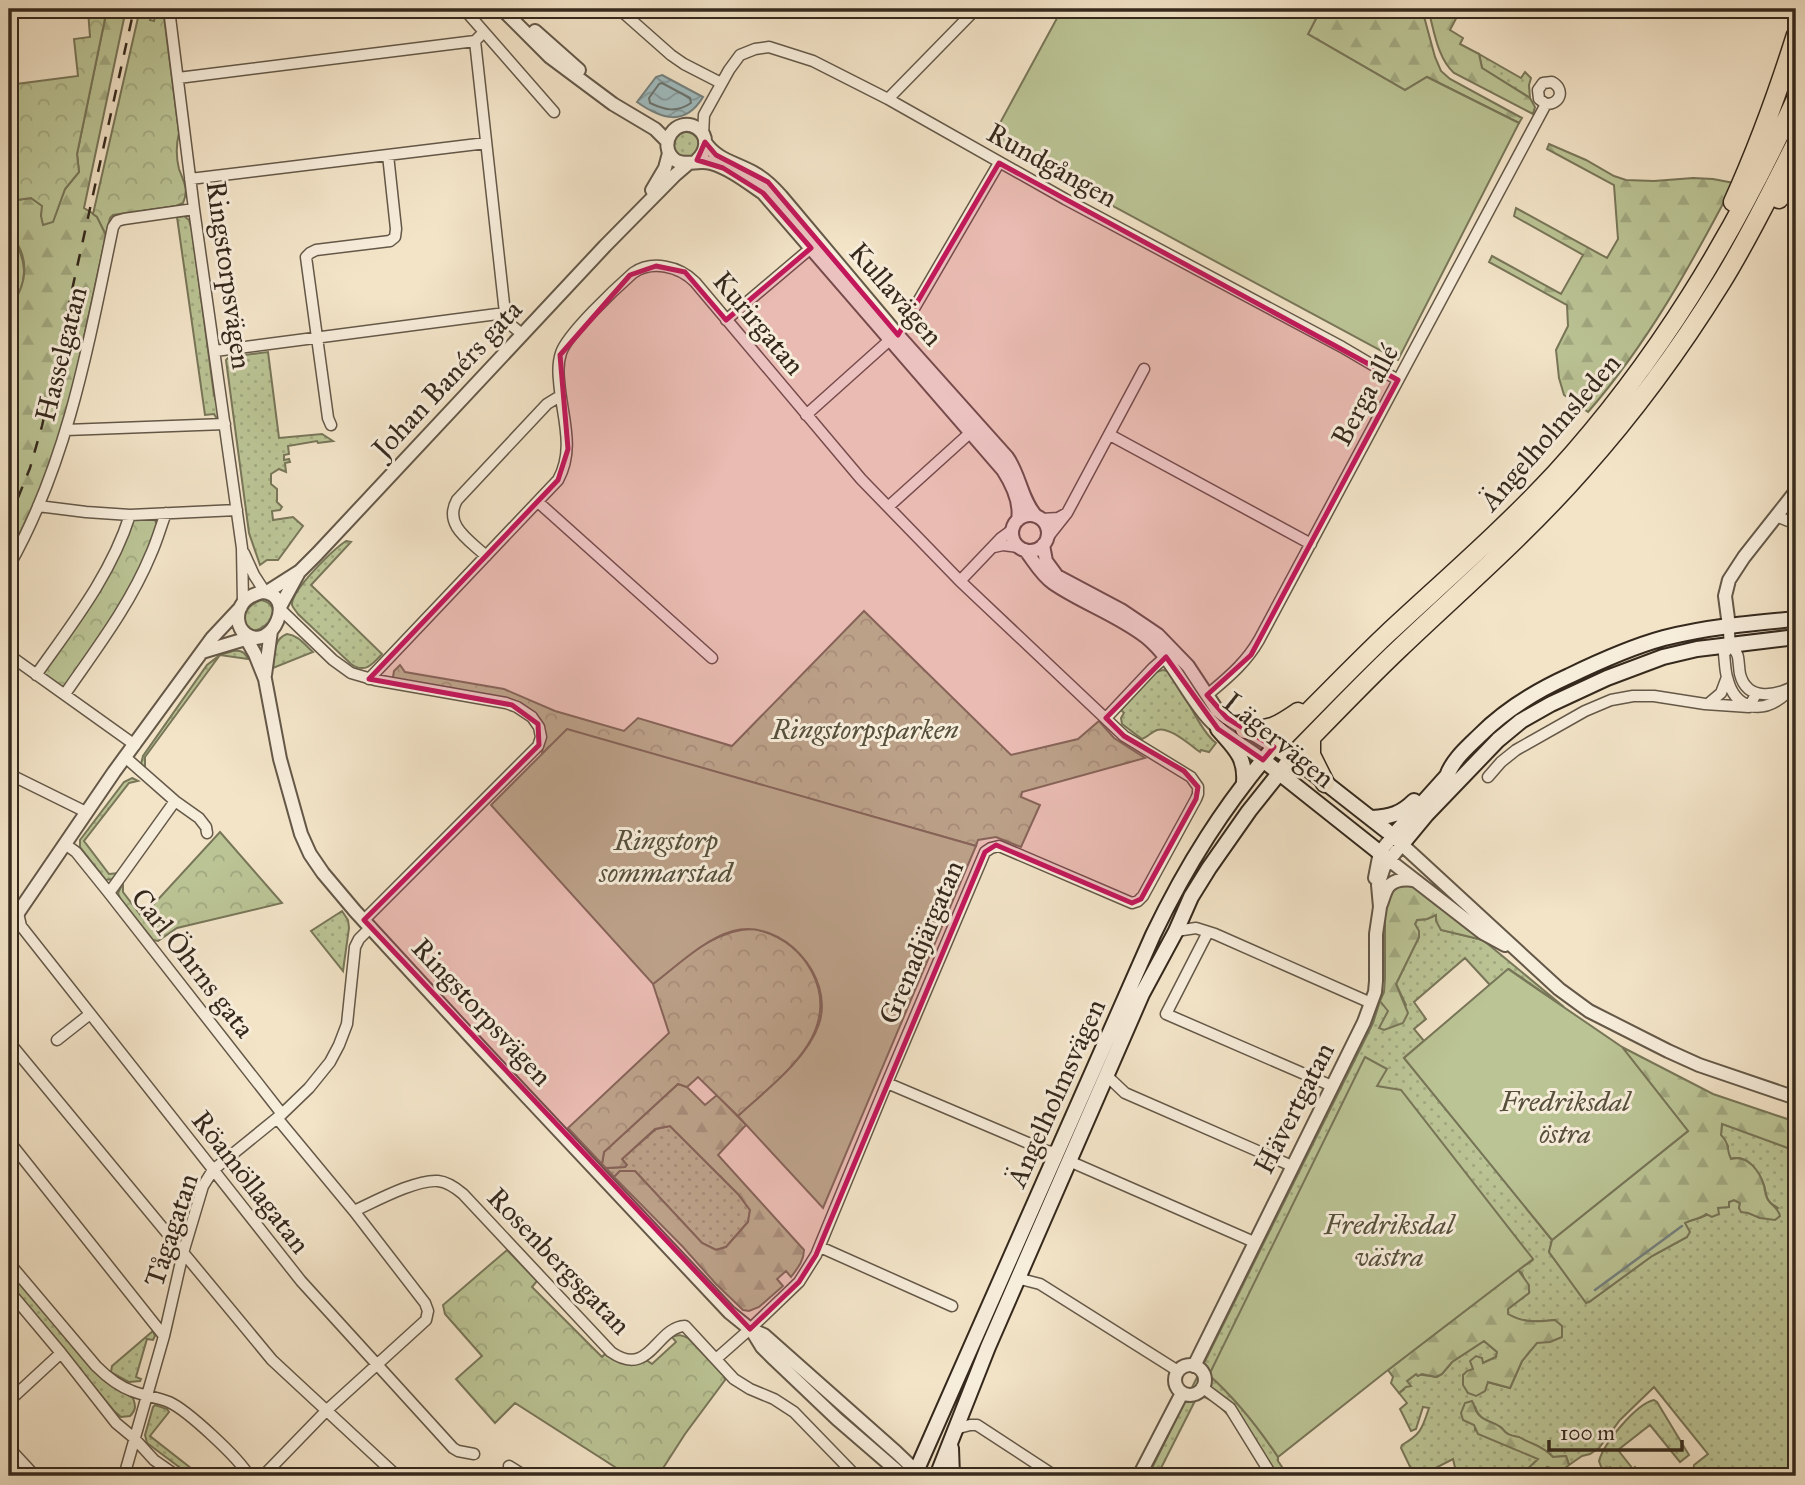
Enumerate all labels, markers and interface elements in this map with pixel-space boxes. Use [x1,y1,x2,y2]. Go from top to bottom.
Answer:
street label: Rundgången [981,115,1123,215]
street label: Ringstorpsvägen [198,179,260,371]
street label: Kullavägen [841,235,951,353]
street label: Kurirgatan [705,264,813,382]
street label: Hasselgatan [27,283,95,425]
street label: Johan Banérs gata [363,292,529,468]
street label: Berga allé [1324,338,1406,452]
street label: Ängelholmsleden [1471,346,1628,519]
street label: Lägervägen [1216,685,1342,795]
park label: Ringstorpsparken [770,712,959,747]
park label: Ringstorp sommarstad [598,823,735,890]
street label: Grenadjärgatan [871,855,971,1029]
street label: Carl Öhrns gata [124,881,262,1045]
street label: Ringstorpsvägen [404,931,560,1093]
street label: Ängelholmsvägen [998,993,1113,1193]
street label: Hävertgatan [1246,1036,1342,1180]
park label: Fredriksdal östra [1499,1084,1632,1151]
street label: Röamöllagatan [184,1103,318,1261]
street label: Tågagatan [136,1169,206,1291]
street label: Rosenbergsgatan [480,1180,638,1342]
park label: Fredriksdal västra [1323,1207,1456,1274]
scale bar [1549,1408,1682,1452]
text: 100 m [1560,1420,1615,1446]

